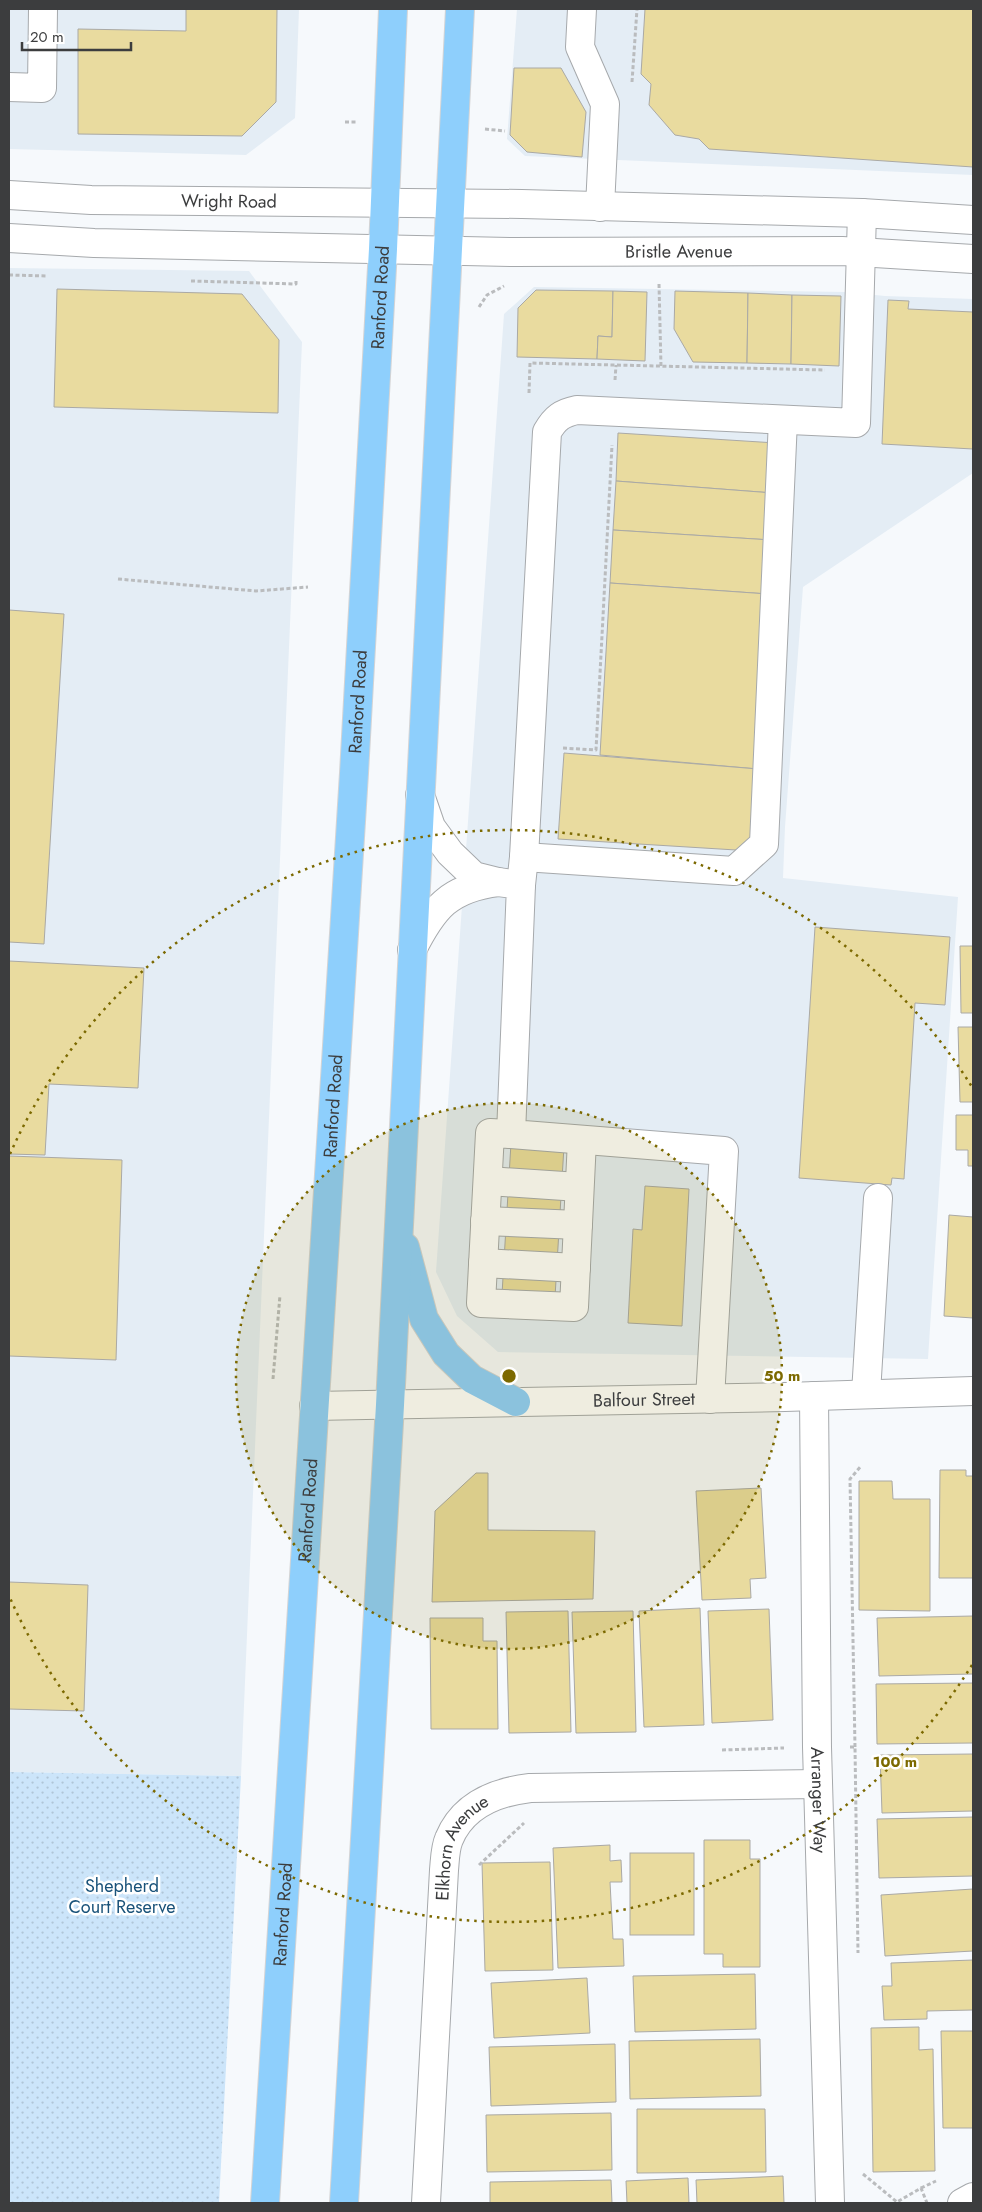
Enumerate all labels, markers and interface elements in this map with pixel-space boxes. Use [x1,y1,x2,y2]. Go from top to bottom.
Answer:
scale bar [22,20,131,52]
text: 20 m [30,26,64,48]
street label: Wright Road [181,188,277,215]
street label: Bristle Avenue [625,238,733,265]
street label: Ranford Road [364,245,396,350]
street label: Ranford Road [342,649,374,754]
street label: Ranford Road [317,1053,349,1159]
text: 50 m [764,1365,800,1387]
centre of rings [500,1367,518,1385]
street label: Balfour Street [593,1386,696,1414]
street label: Ranford Road [292,1458,324,1563]
street label: Arranger Way [804,1747,833,1853]
text: 100 m [873,1751,917,1773]
street label: Elkhorn Avenue [429,1788,493,1901]
street label: Ranford Road [267,1862,299,1967]
park label: Shepherd Court Reserve [68,1873,176,1920]

